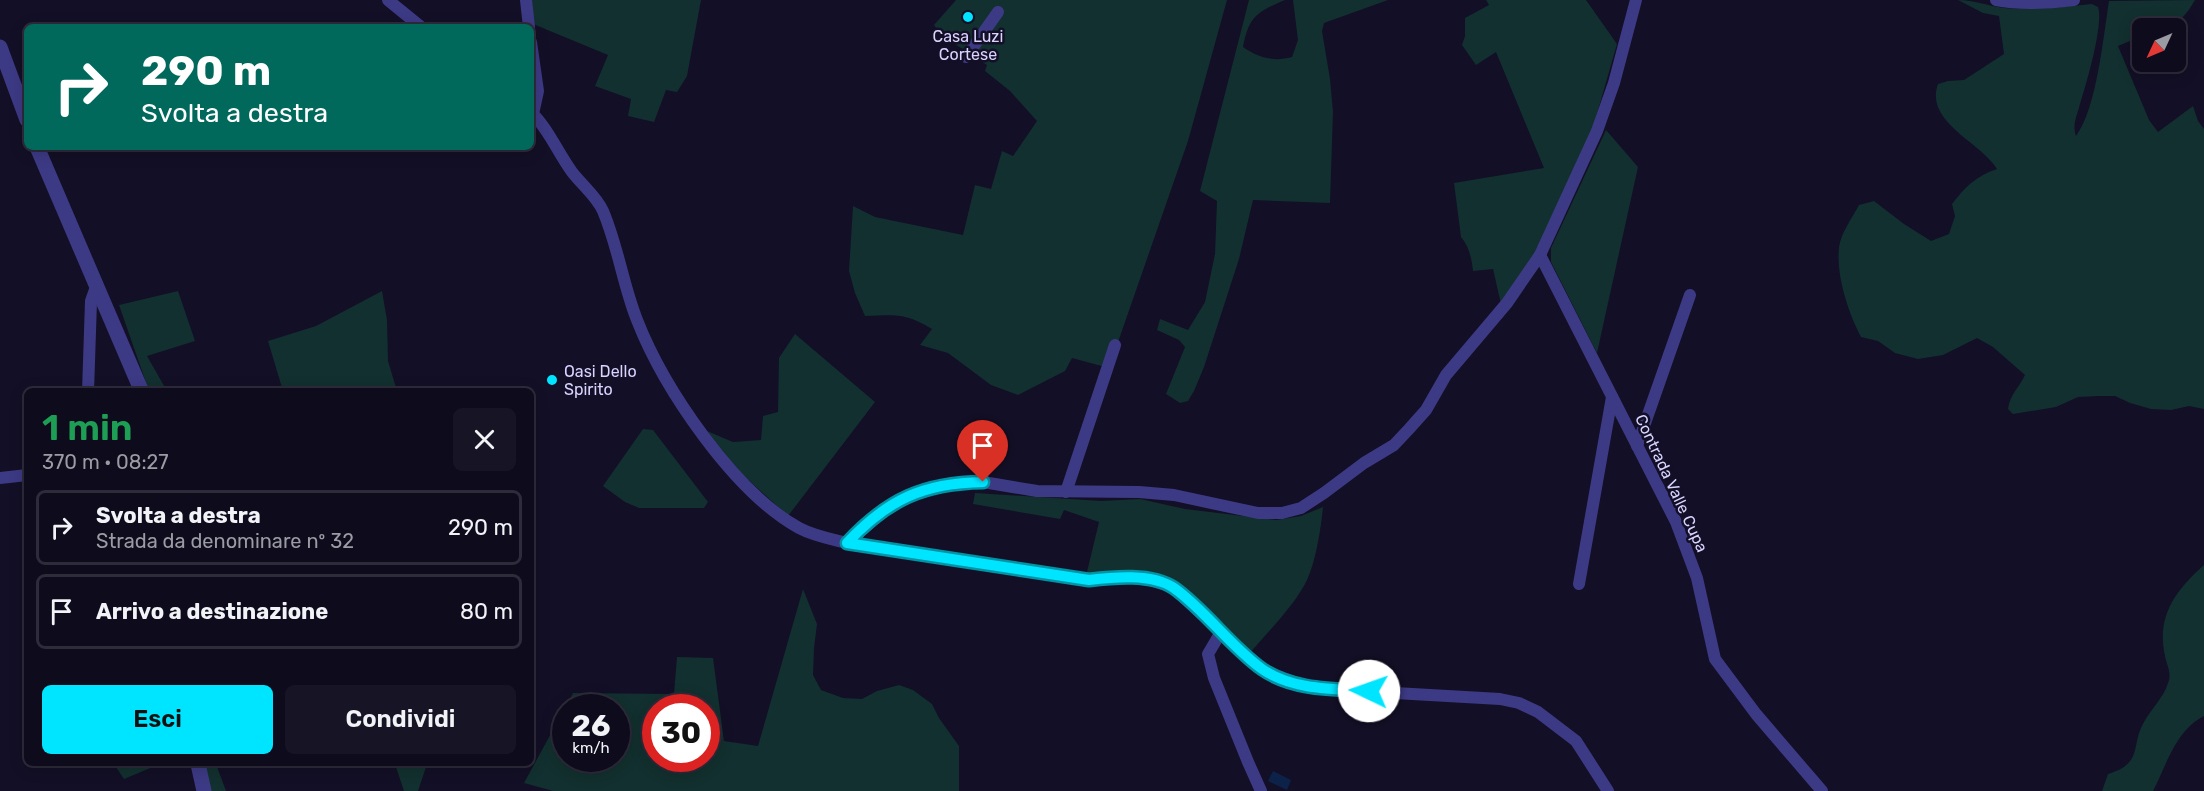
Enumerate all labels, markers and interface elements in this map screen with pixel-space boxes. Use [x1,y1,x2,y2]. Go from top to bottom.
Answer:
marker: Casa Luzi Cortese [961,10,975,24]
north arrow [2132,18,2186,72]
map controls [2132,18,2186,72]
place label: Casa Luzi Cortese [933,27,1003,64]
text: 290 m [141,46,271,96]
icon: right [42,48,120,126]
text: Svolta a destra [141,97,328,129]
place label: Oasi Dello Spirito [564,362,637,399]
marker: Oasi Dello Spirito [545,373,559,387]
text: 1 min [42,406,133,449]
button: close [453,408,516,471]
street label: Contrada Valle Cupa [1631,411,1712,555]
pin [957,420,1008,482]
icon: arrive [966,429,999,462]
text: 370 m · 08:27 [42,450,169,474]
text: Svolta a destra [96,502,261,529]
icon: right [45,511,78,544]
text: 290 m [448,514,513,541]
text: Strada da denominare nº 32 [96,529,354,553]
icon: arrive [45,595,78,628]
text: Arrivo a destinazione [96,598,328,625]
text: 80 m [460,598,513,625]
position arrow [1337,659,1401,723]
button: Esci [42,685,273,754]
button: Condividi [285,685,516,754]
speed limit sign: 30 [642,694,720,772]
text: 26 [571,708,611,744]
text: km/h [572,739,610,757]

